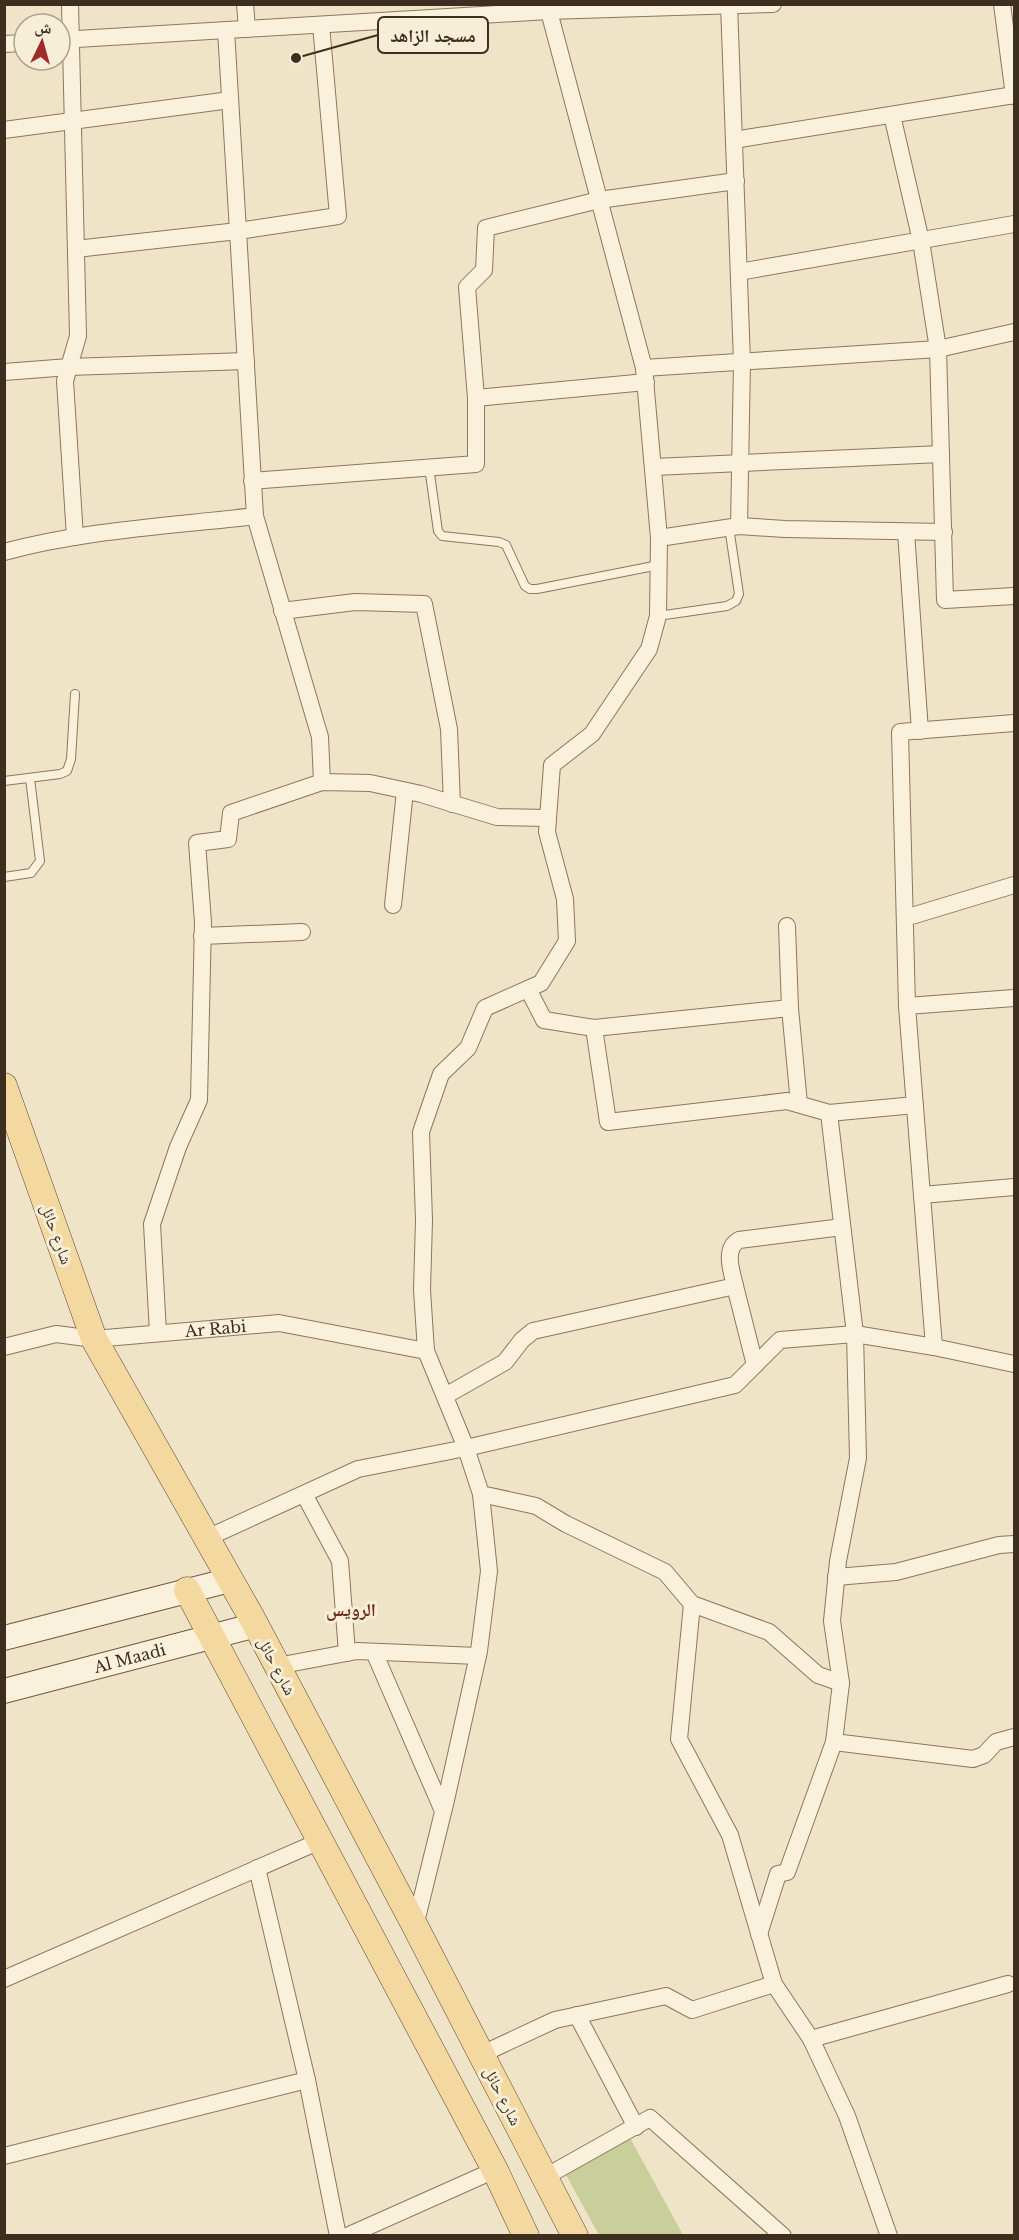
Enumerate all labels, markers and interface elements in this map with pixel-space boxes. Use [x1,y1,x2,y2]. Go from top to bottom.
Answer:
north arrow [12,12,72,72]
text: ش [34,16,53,38]
callout: مسجد الزاهد [378,17,488,53]
text: مسجد الزاهد [390,25,476,47]
street label: شارع حائل [36,1201,77,1267]
street label: Ar Rabi [183,1316,248,1341]
district label: الرويس [326,1599,376,1621]
street label: شارع حائل [252,1633,301,1699]
street label: Al Maadi [91,1639,168,1677]
street label: شارع حائل [479,2063,526,2129]

